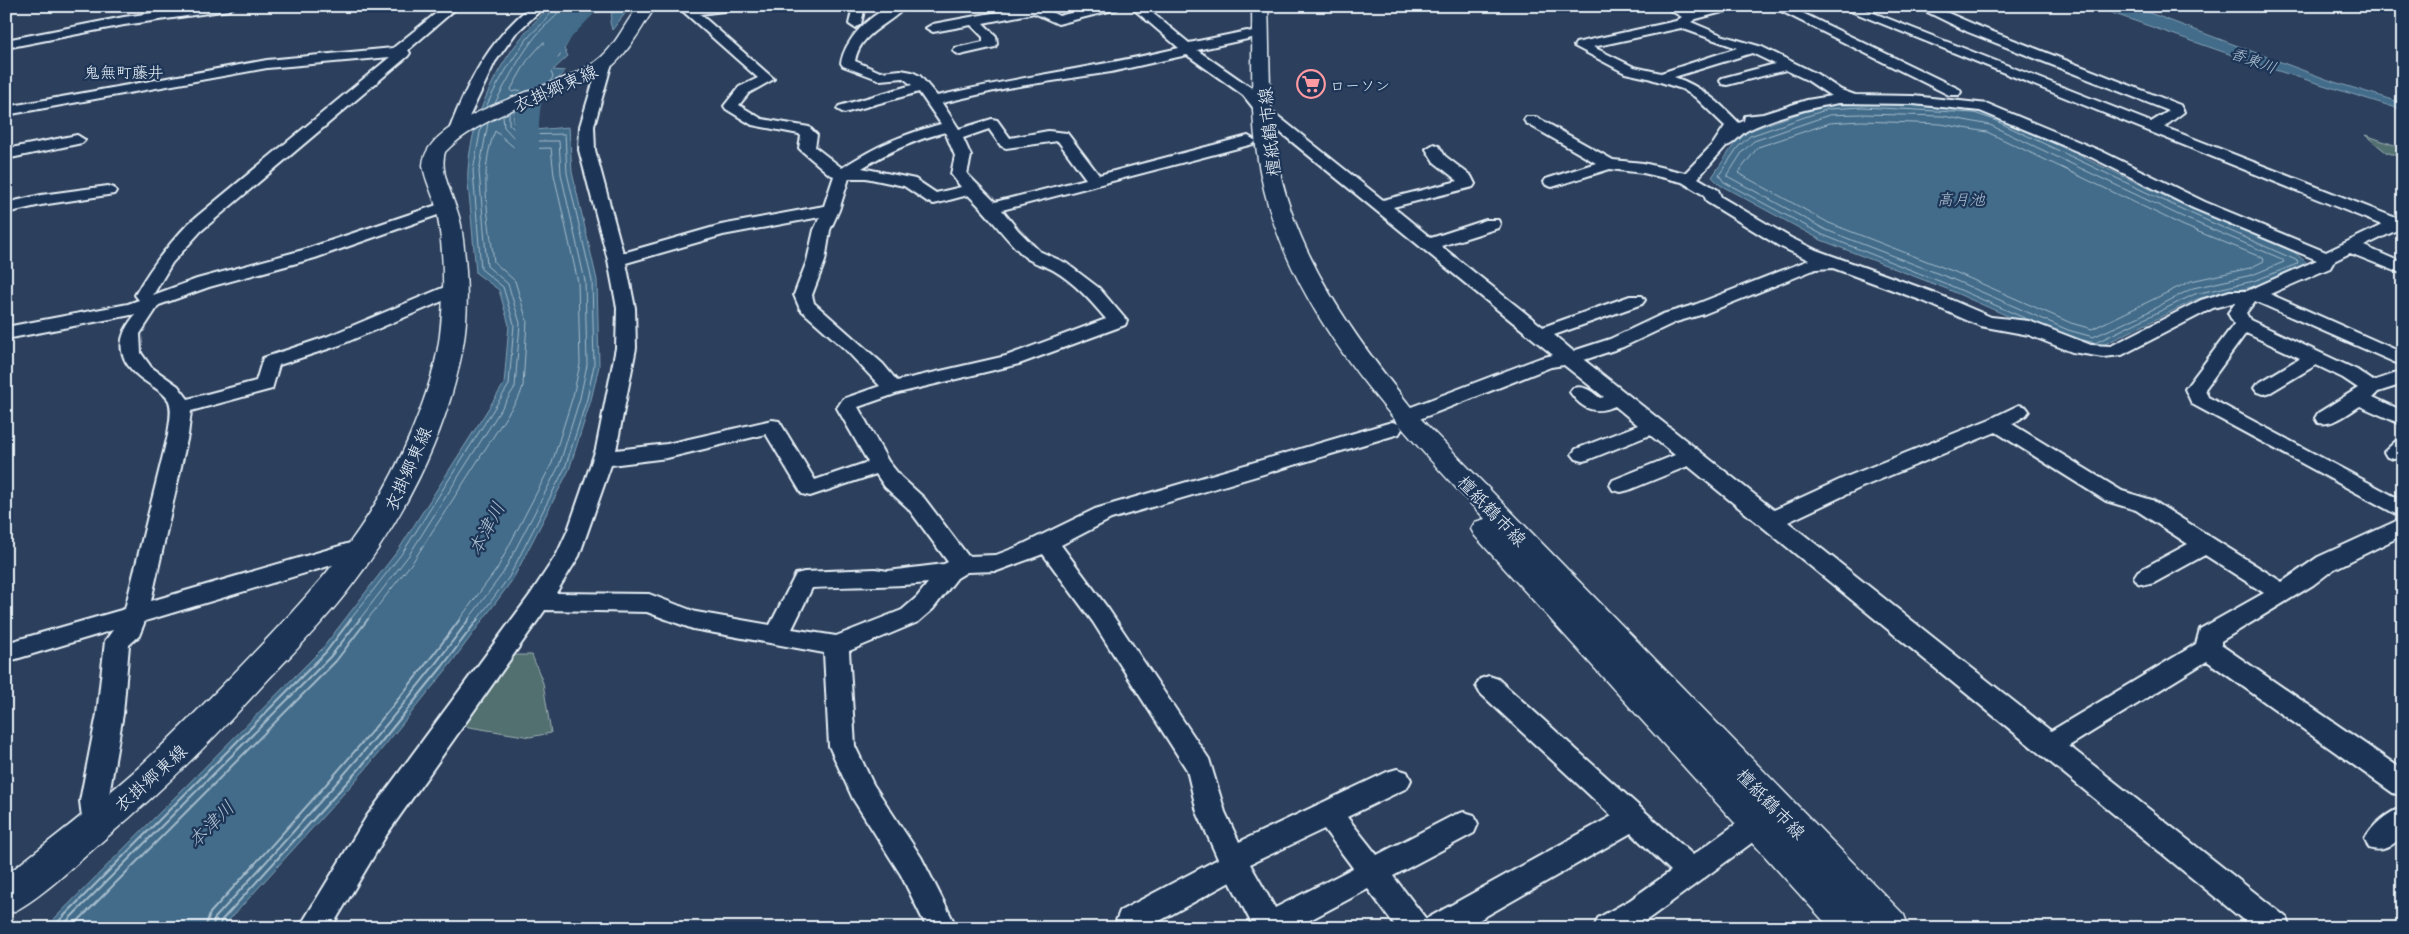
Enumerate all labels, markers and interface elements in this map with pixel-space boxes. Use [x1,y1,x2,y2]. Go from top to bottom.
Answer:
water label: 香東川 [2227,40,2281,78]
street label: 衣掛郷東線 [508,56,602,118]
district label: 鬼無町藤井 [84,59,164,83]
supermarket icon: ローソン [1296,69,1326,99]
place label: ローソン [1330,73,1390,96]
street label: 檀紙鶴市線 [1250,86,1286,178]
water label: 高月池 [1937,186,1986,210]
street label: 衣掛郷東線 [376,421,438,515]
street label: 檀紙鶴市線 [1452,468,1534,552]
water label: 本津川 [459,496,511,560]
street label: 衣掛郷東線 [108,737,192,817]
street label: 檀紙鶴市線 [1731,761,1813,845]
water label: 本津川 [180,793,240,853]

